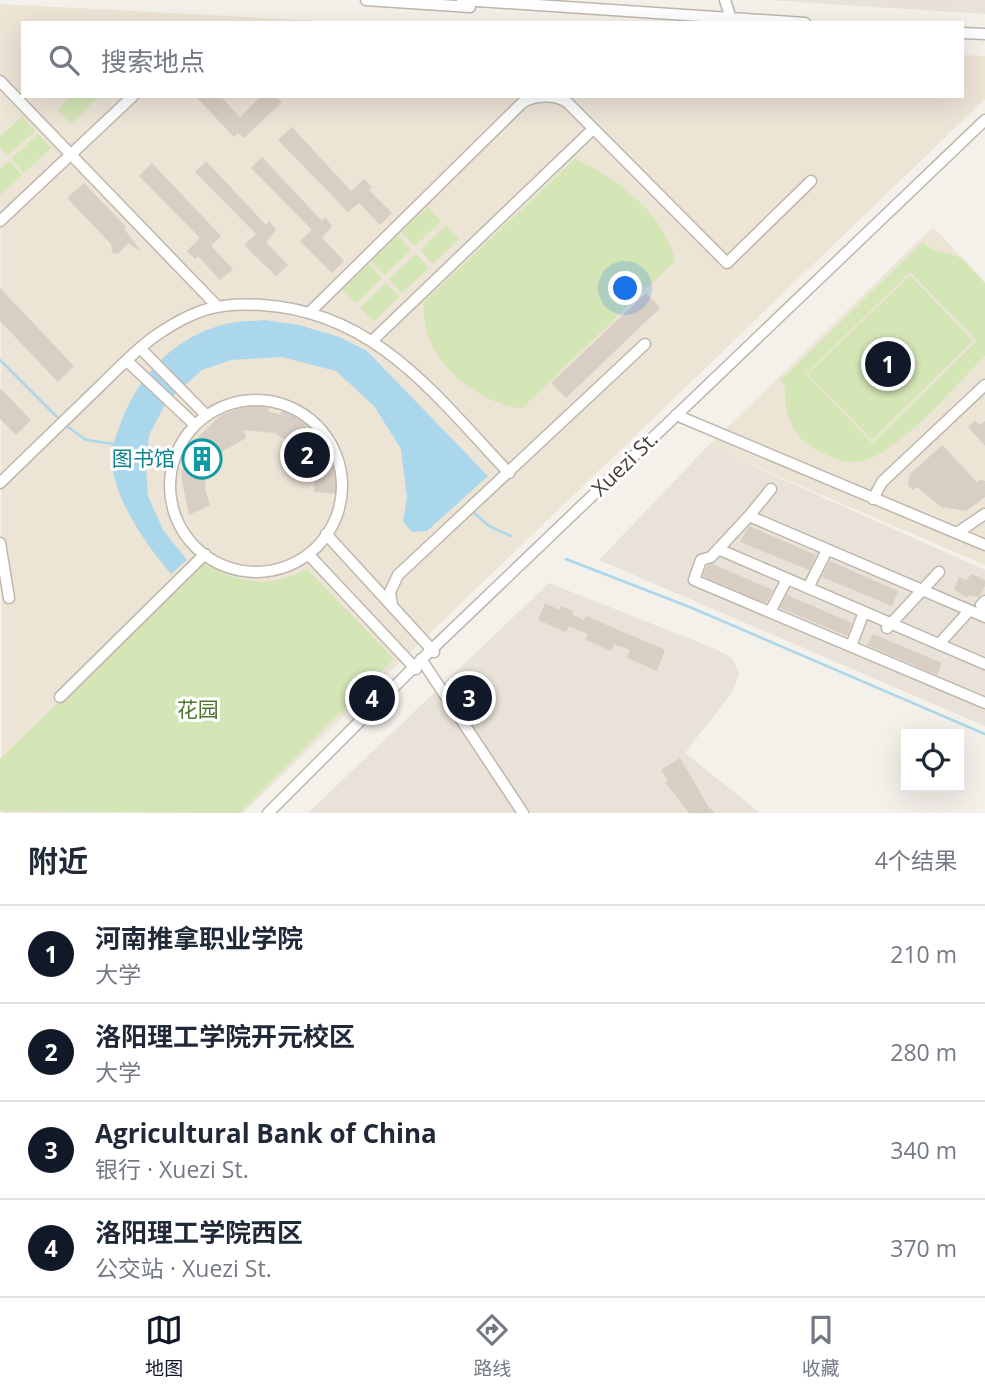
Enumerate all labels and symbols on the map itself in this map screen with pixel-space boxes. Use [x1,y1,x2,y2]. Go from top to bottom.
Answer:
your location [608,271,642,305]
pin: 1 [865,338,911,390]
street label: Xuezi St. [585,425,663,502]
pin: 2 [284,429,330,481]
building icon: 图书馆 [181,438,223,480]
place label: 图书馆 [112,444,175,472]
pin: 4 [349,672,395,724]
pin: 3 [446,672,492,724]
park label: 花园 [177,695,219,723]

